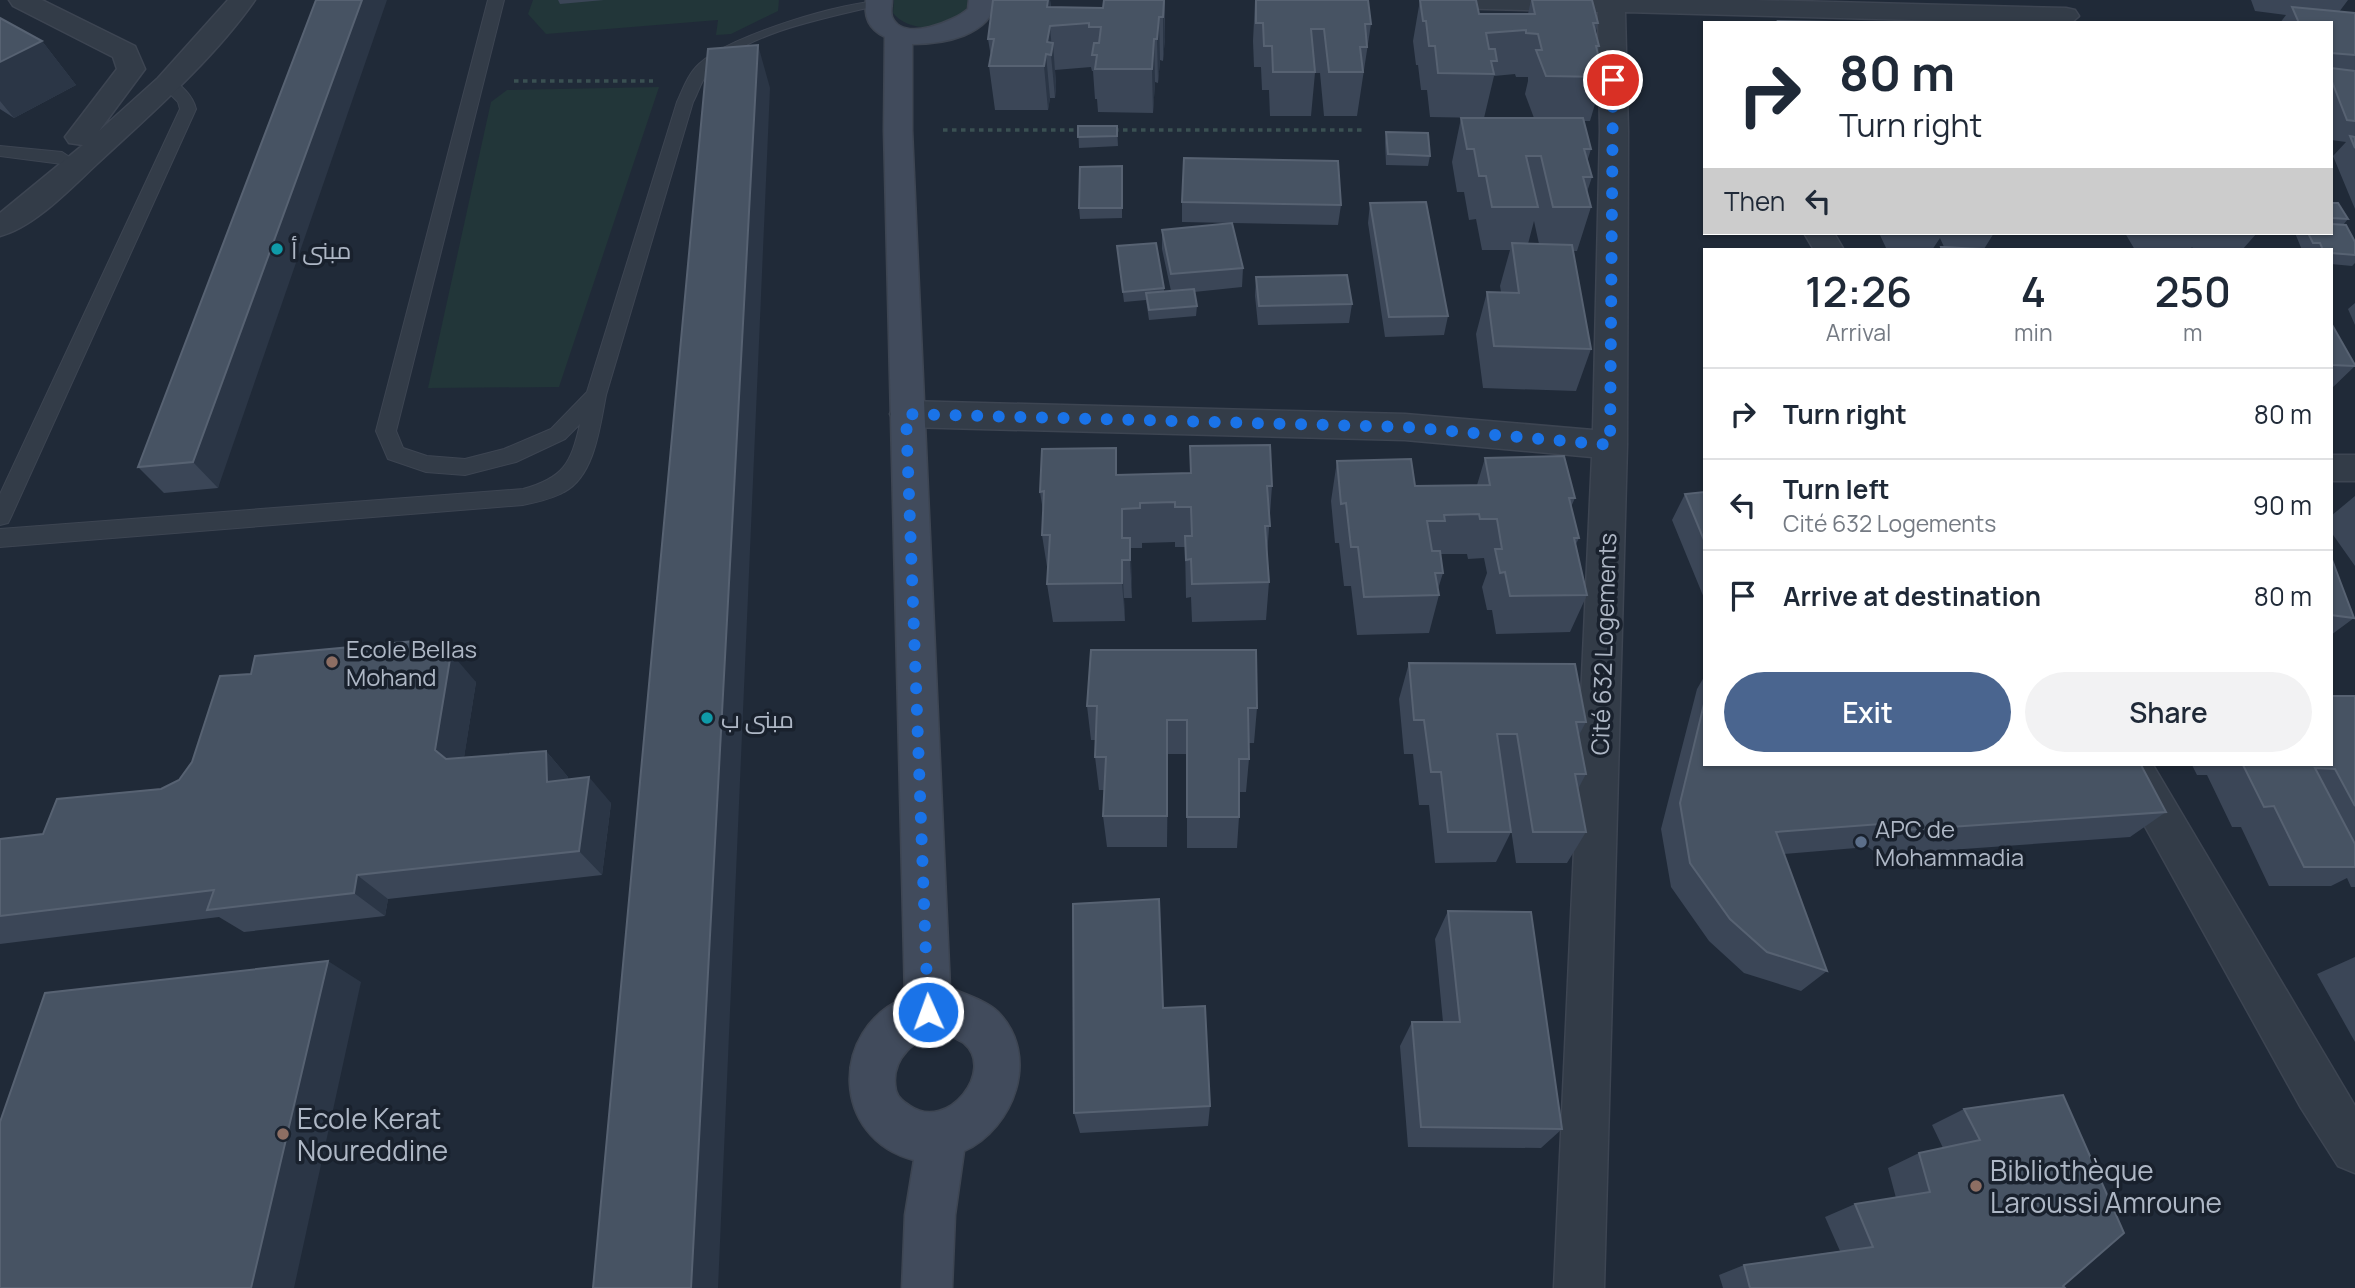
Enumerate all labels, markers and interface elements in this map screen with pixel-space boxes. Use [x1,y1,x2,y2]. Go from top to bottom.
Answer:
text: 80 m [1839,39,1955,106]
icon: right [1724,49,1815,140]
pin [1583,50,1643,110]
icon: arrive [1594,61,1632,99]
text: Turn right [1839,103,1982,147]
icon: left [1799,182,1837,220]
text: Then [1724,183,1785,219]
place label: مبنى أ [291,233,351,266]
marker: مبنى أ [269,241,285,257]
text: 12:26 [1805,262,1912,320]
text: 4 [2021,262,2046,320]
text: 250 [2155,262,2231,320]
text: Arrival [1826,316,1891,348]
text: min [2014,316,2053,348]
text: m [2183,316,2203,348]
icon: right [1724,395,1762,433]
text: Turn right [1783,396,1907,432]
text: 80 m [2254,396,2312,432]
text: Turn left [1783,471,1890,507]
icon: left [1724,486,1762,524]
text: 90 m [2253,487,2312,523]
text: Cité 632 Logements [1783,507,1996,539]
street label: Cité 632 Logements [1583,532,1623,756]
icon: arrive [1724,577,1762,615]
text: Arrive at destination [1783,578,2041,614]
text: 80 m [2254,578,2312,614]
place label: Ecole Bellas Mohand [346,632,477,693]
marker: Ecole Bellas Mohand [324,654,340,670]
button: Exit [1724,672,2011,752]
button: Share [2025,672,2312,752]
place label: مبنى ب [721,702,794,735]
marker: مبنى ب [699,710,715,726]
place label: APC de Mohammadia [1875,812,2024,873]
marker: APC de Mohammadia [1853,834,1869,850]
position arrow [891,975,965,1049]
place label: Ecole Kerat Noureddine [297,1099,448,1169]
marker: Ecole Kerat Noureddine [275,1126,291,1142]
place label: Bibliothèque Laroussi Amroune [1990,1151,2222,1221]
marker: Bibliothèque Laroussi Amroune [1968,1178,1984,1194]

